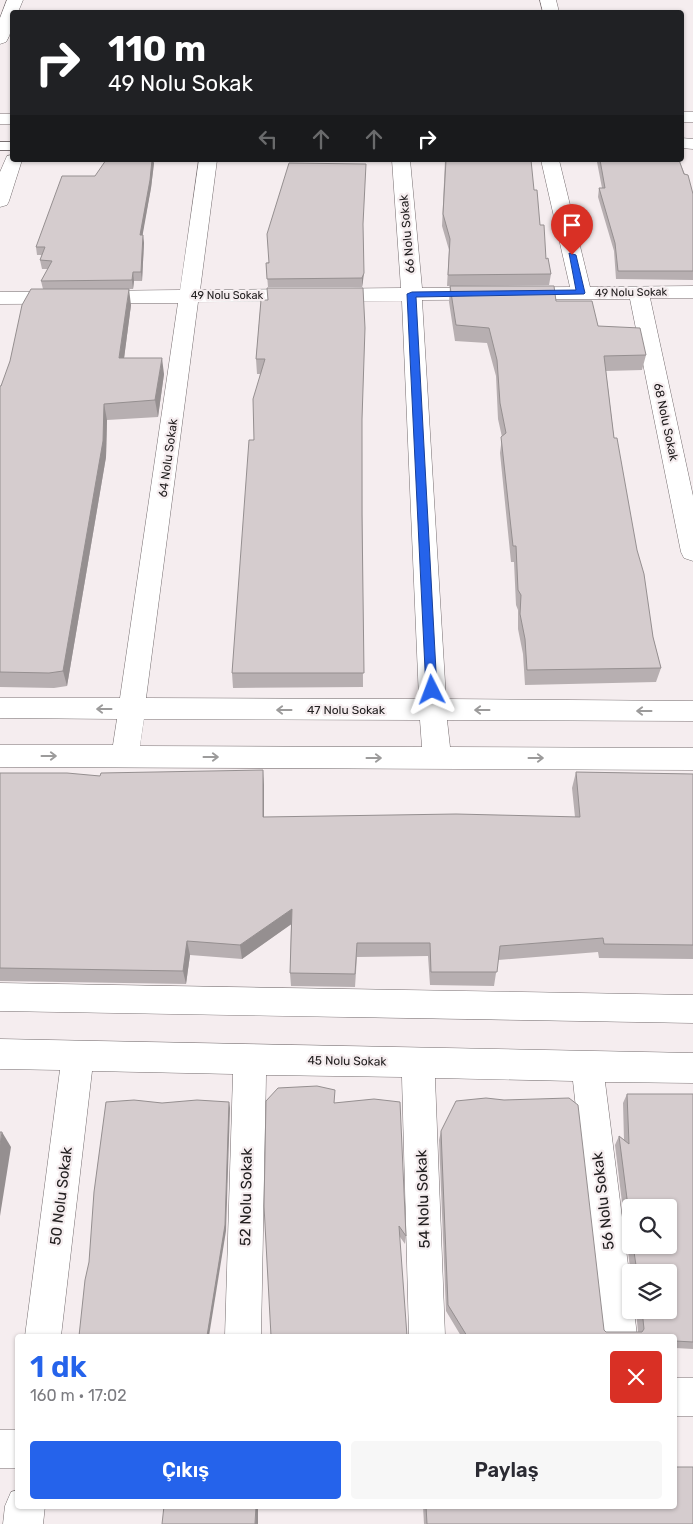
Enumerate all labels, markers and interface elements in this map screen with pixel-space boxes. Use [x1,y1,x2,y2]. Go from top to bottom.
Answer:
text: 110 m [108,28,206,70]
icon: right [25,30,90,95]
text: 49 Nolu Sokak [108,70,253,97]
icon: left [254,125,282,153]
icon: ahead [307,125,335,153]
icon: ahead [360,125,388,153]
icon: right [413,125,441,153]
street label: 66 Nolu Sokak [397,193,417,274]
pin [551,204,593,255]
icon: arrive [558,211,586,239]
street label: 49 Nolu Sokak [595,285,668,300]
street label: 49 Nolu Sokak [191,289,264,302]
street label: 68 Nolu Sokak [651,382,681,463]
street label: 64 Nolu Sokak [156,417,181,498]
position arrow [405,663,457,715]
street label: 47 Nolu Sokak [307,703,386,717]
one-way arrow [97,704,113,714]
one-way arrow [277,705,293,714]
one-way arrow [474,705,490,715]
one-way arrow [637,706,653,716]
one-way arrow [40,751,56,761]
one-way arrow [202,752,219,762]
one-way arrow [365,753,381,763]
one-way arrow [528,753,544,763]
street label: 45 Nolu Sokak [307,1053,387,1069]
street label: 50 Nolu Sokak [46,1145,76,1246]
street label: 52 Nolu Sokak [236,1147,256,1246]
street label: 54 Nolu Sokak [412,1149,434,1249]
street label: 56 Nolu Sokak [588,1151,618,1251]
map controls [622,1199,677,1319]
button: search [622,1199,677,1254]
button: layers [622,1264,677,1319]
text: 1 dk [30,1349,87,1385]
button: close [610,1351,662,1403]
text: 160 m · 17:02 [30,1386,127,1405]
button: Çıkış [30,1441,341,1499]
button: Paylaş [351,1441,662,1499]

